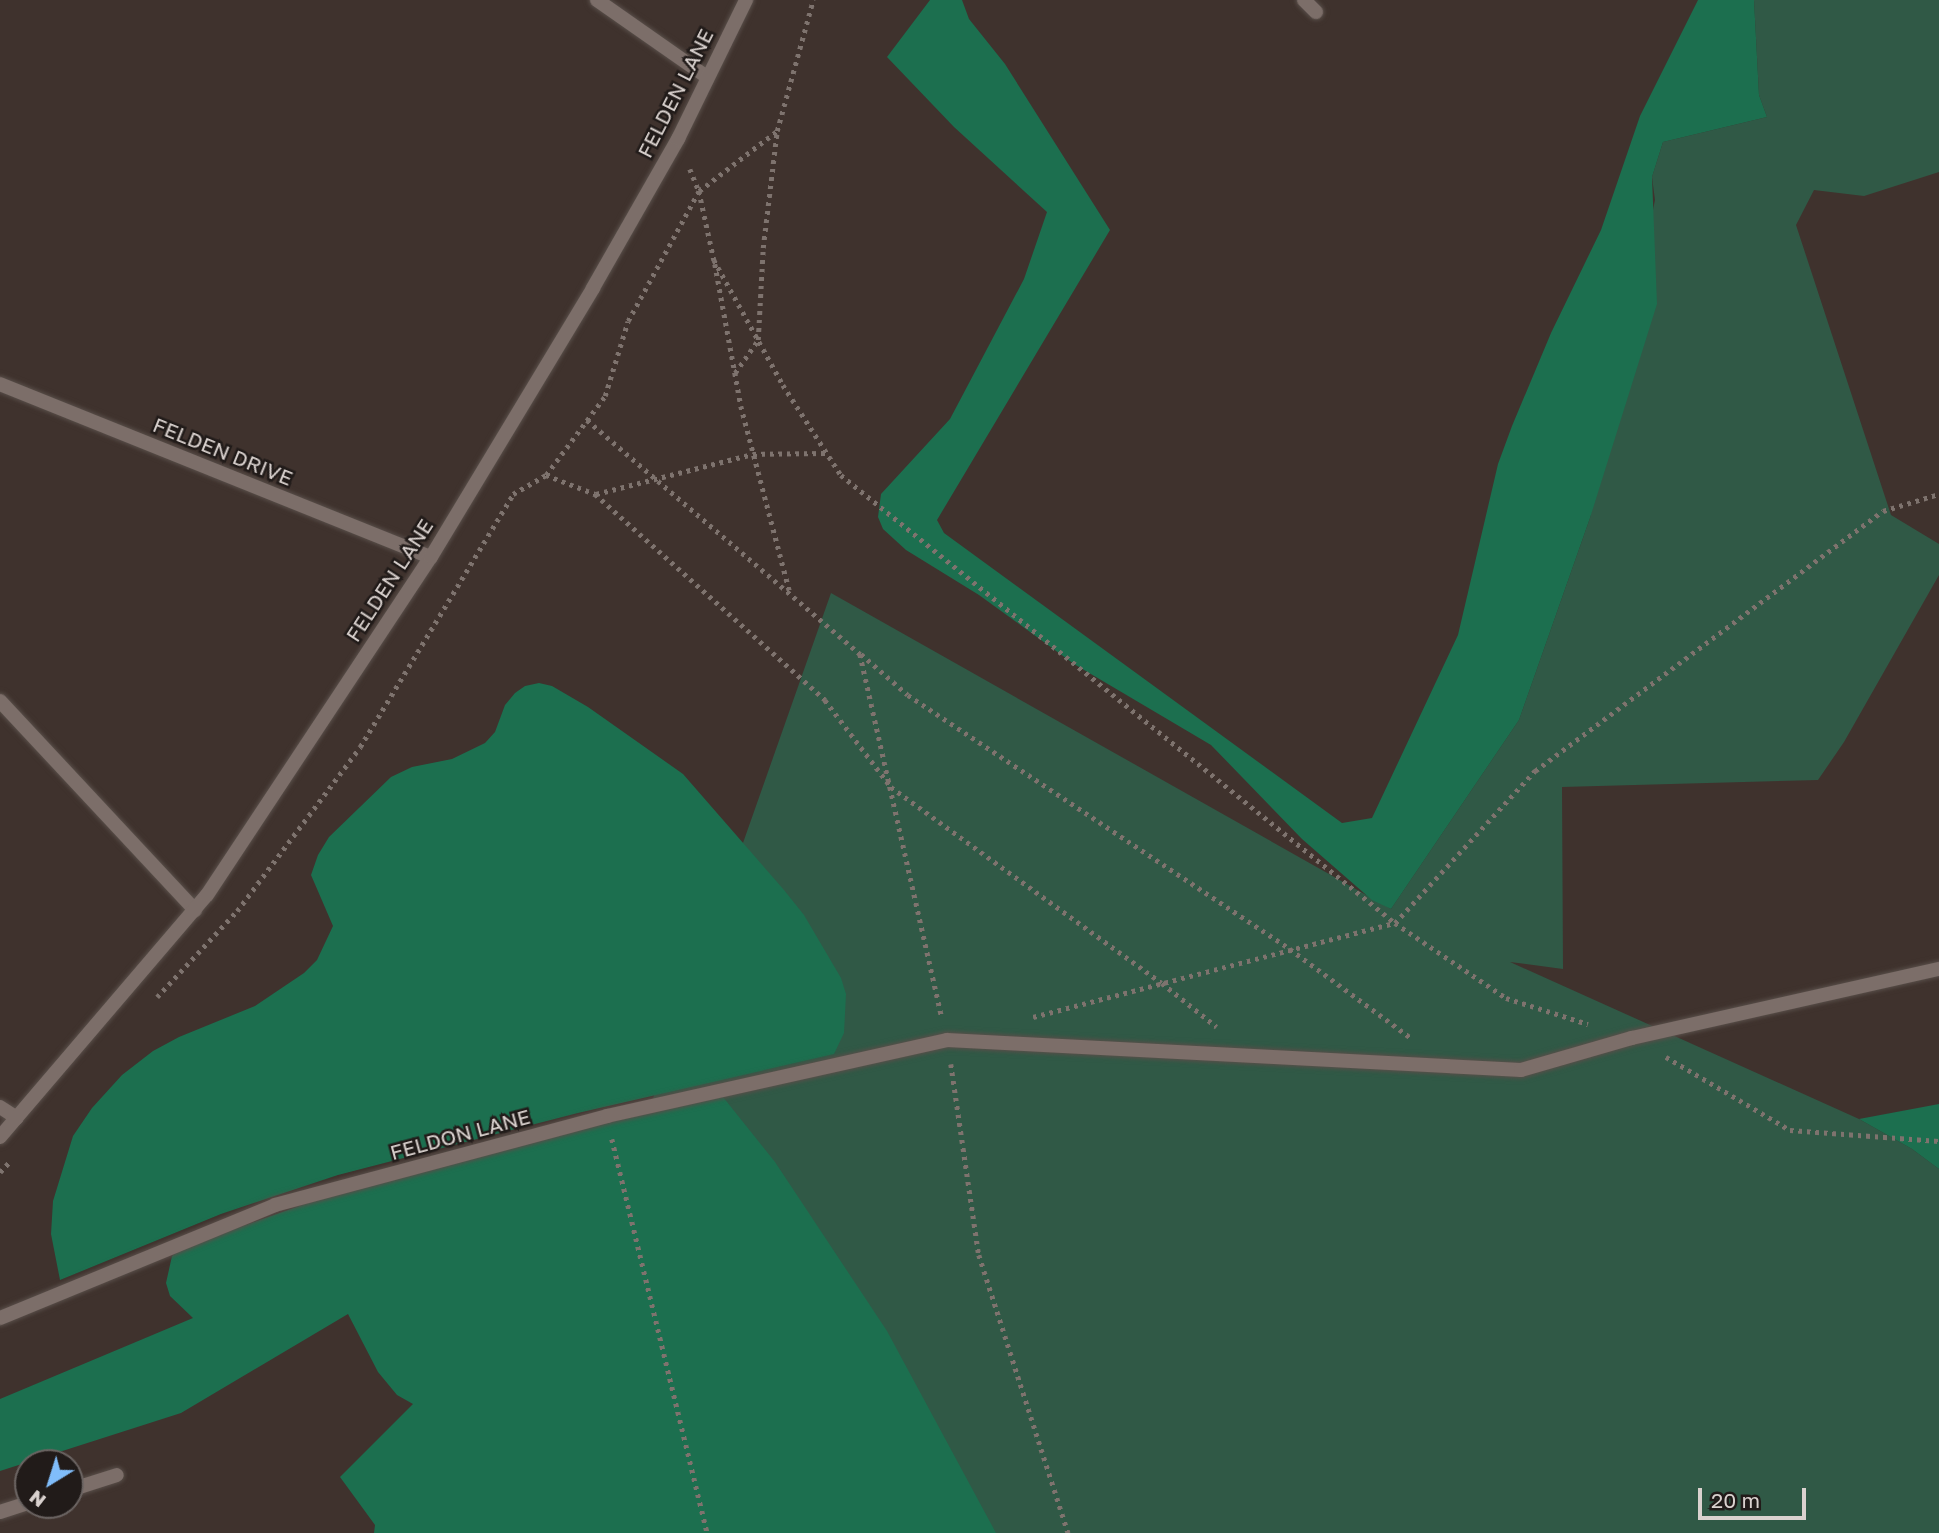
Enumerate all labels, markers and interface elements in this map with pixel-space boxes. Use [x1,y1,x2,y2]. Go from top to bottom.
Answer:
street label: FELDEN LANE [632,24,718,162]
street label: FELDEN DRIVE [149,412,297,490]
street label: FELDEN LANE [340,514,438,646]
street label: FELDON LANE [387,1103,533,1165]
north arrow [14,1449,84,1519]
scale bar [1701,1474,1810,1518]
text: N [24,1486,50,1513]
text: 20 m [1711,1487,1760,1513]

